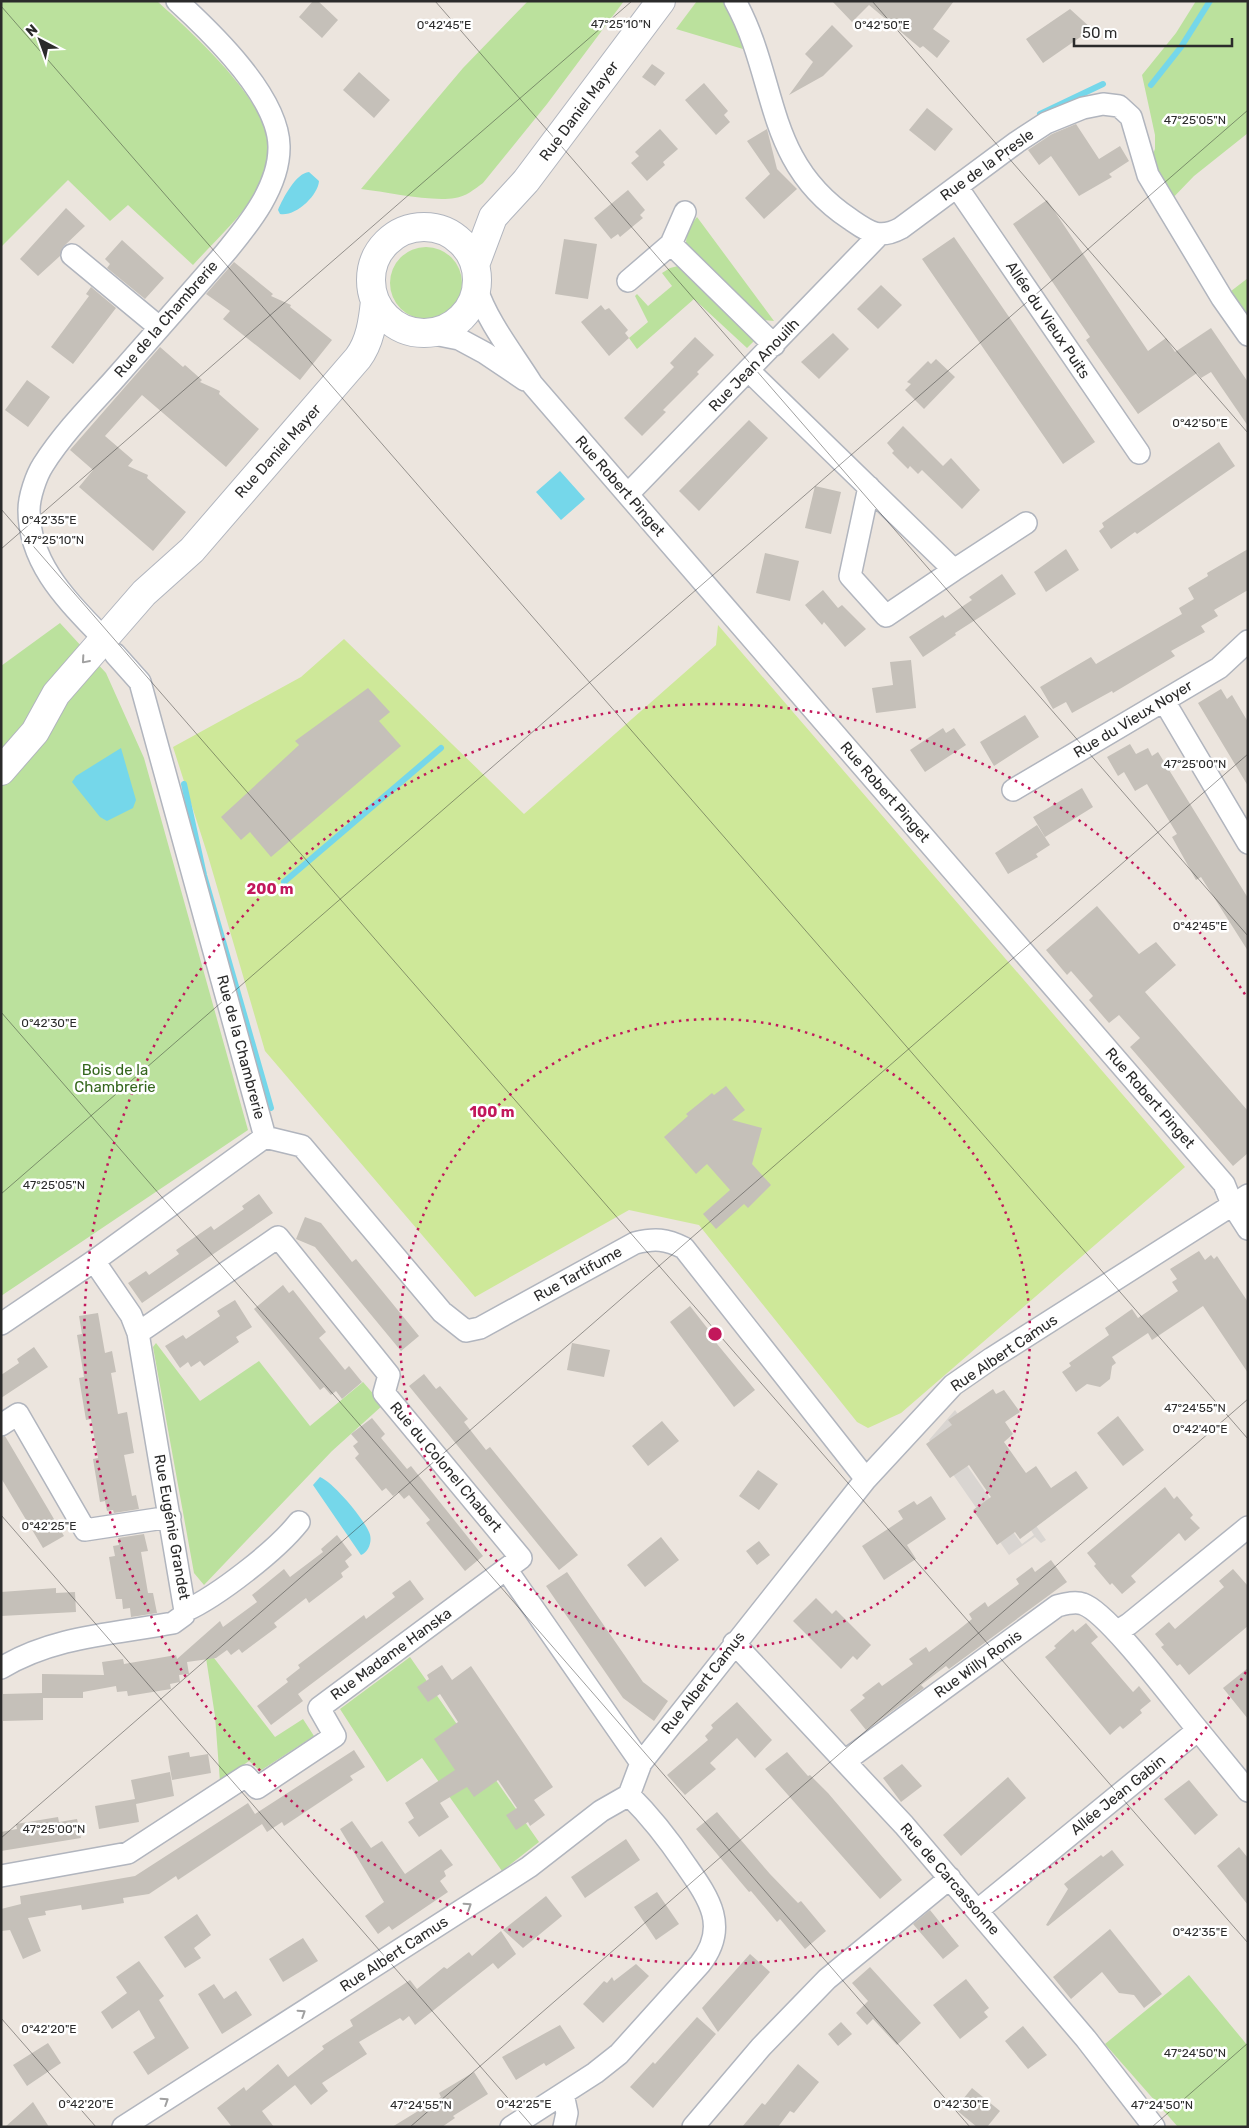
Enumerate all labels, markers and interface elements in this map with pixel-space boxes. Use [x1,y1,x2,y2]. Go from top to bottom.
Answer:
north arrow [15,15,65,65]
scale bar [1074,15,1232,47]
text: 47°25'10"N [591,17,651,31]
text: 0°42'45"E [417,18,471,32]
text: 0°42'50"E [854,18,910,32]
text: N [22,21,41,40]
text: 50 m [1082,24,1117,42]
street label: Rue Daniel Mayer [536,57,623,164]
text: 47°25'05"N [1164,113,1226,127]
street label: Rue de la Presle [937,125,1037,205]
street label: Rue de la Chambrerie [110,257,222,381]
street label: Allée du Vieux Puits [1002,258,1094,382]
street label: Rue Jean Anouilh [705,315,803,415]
street label: Rue Daniel Mayer [231,400,325,502]
text: 0°42'50"E [1172,416,1228,430]
street label: Rue Robert Pinget [571,432,669,540]
text: 0°42'35"E [22,513,76,527]
text: 47°25'10"N [24,533,84,547]
one-way arrow [82,655,91,664]
street label: Rue du Vieux Noyer [1070,676,1196,762]
street label: Rue Robert Pinget [836,738,934,846]
text: 47°25'00"N [1164,757,1226,771]
text: 200 m [246,880,294,898]
text: 0°42'45"E [1173,919,1227,933]
street label: Rue de la Chambrerie [213,973,269,1121]
text: 0°42'30"E [21,1016,77,1030]
street label: Rue Robert Pinget [1101,1044,1199,1152]
park label: Bois de la Chambrerie [74,1061,156,1096]
text: 100 m [470,1103,514,1121]
text: 47°25'05"N [23,1178,85,1192]
street label: Rue Tartifume [531,1242,625,1306]
street label: Rue Albert Camus [947,1310,1061,1395]
centre of rings [706,1325,724,1343]
street label: Rue du Colonel Chabert [386,1398,506,1536]
text: 47°24'55"N [1164,1401,1226,1415]
text: 0°42'40"E [1172,1422,1228,1436]
street label: Rue Eugénie Grandet [150,1453,194,1601]
text: 0°42'25"E [22,1519,76,1533]
street label: Rue Madame Hanska [327,1604,455,1704]
street label: Rue Willy Ronis [931,1626,1026,1702]
street label: Rue Albert Camus [657,1628,749,1738]
street label: Allée Jean Gabin [1067,1751,1169,1839]
street label: Rue de Carcassonne [896,1819,1004,1939]
text: 47°25'00"N [23,1822,85,1836]
one-way arrow [462,1903,471,1913]
street label: Rue Albert Camus [337,1912,452,1996]
text: 0°42'35"E [1173,1925,1227,1939]
one-way arrow [296,2010,305,2020]
text: 0°42'20"E [21,2022,77,2036]
text: 47°24'50"N [1164,2046,1226,2060]
text: 0°42'20"E [58,2097,114,2111]
one-way arrow [159,2097,168,2107]
text: 0°42'25"E [497,2097,551,2111]
text: 0°42'30"E [933,2097,989,2111]
text: 47°24'55"N [390,2098,452,2112]
text: 47°24'50"N [1131,2098,1193,2112]

